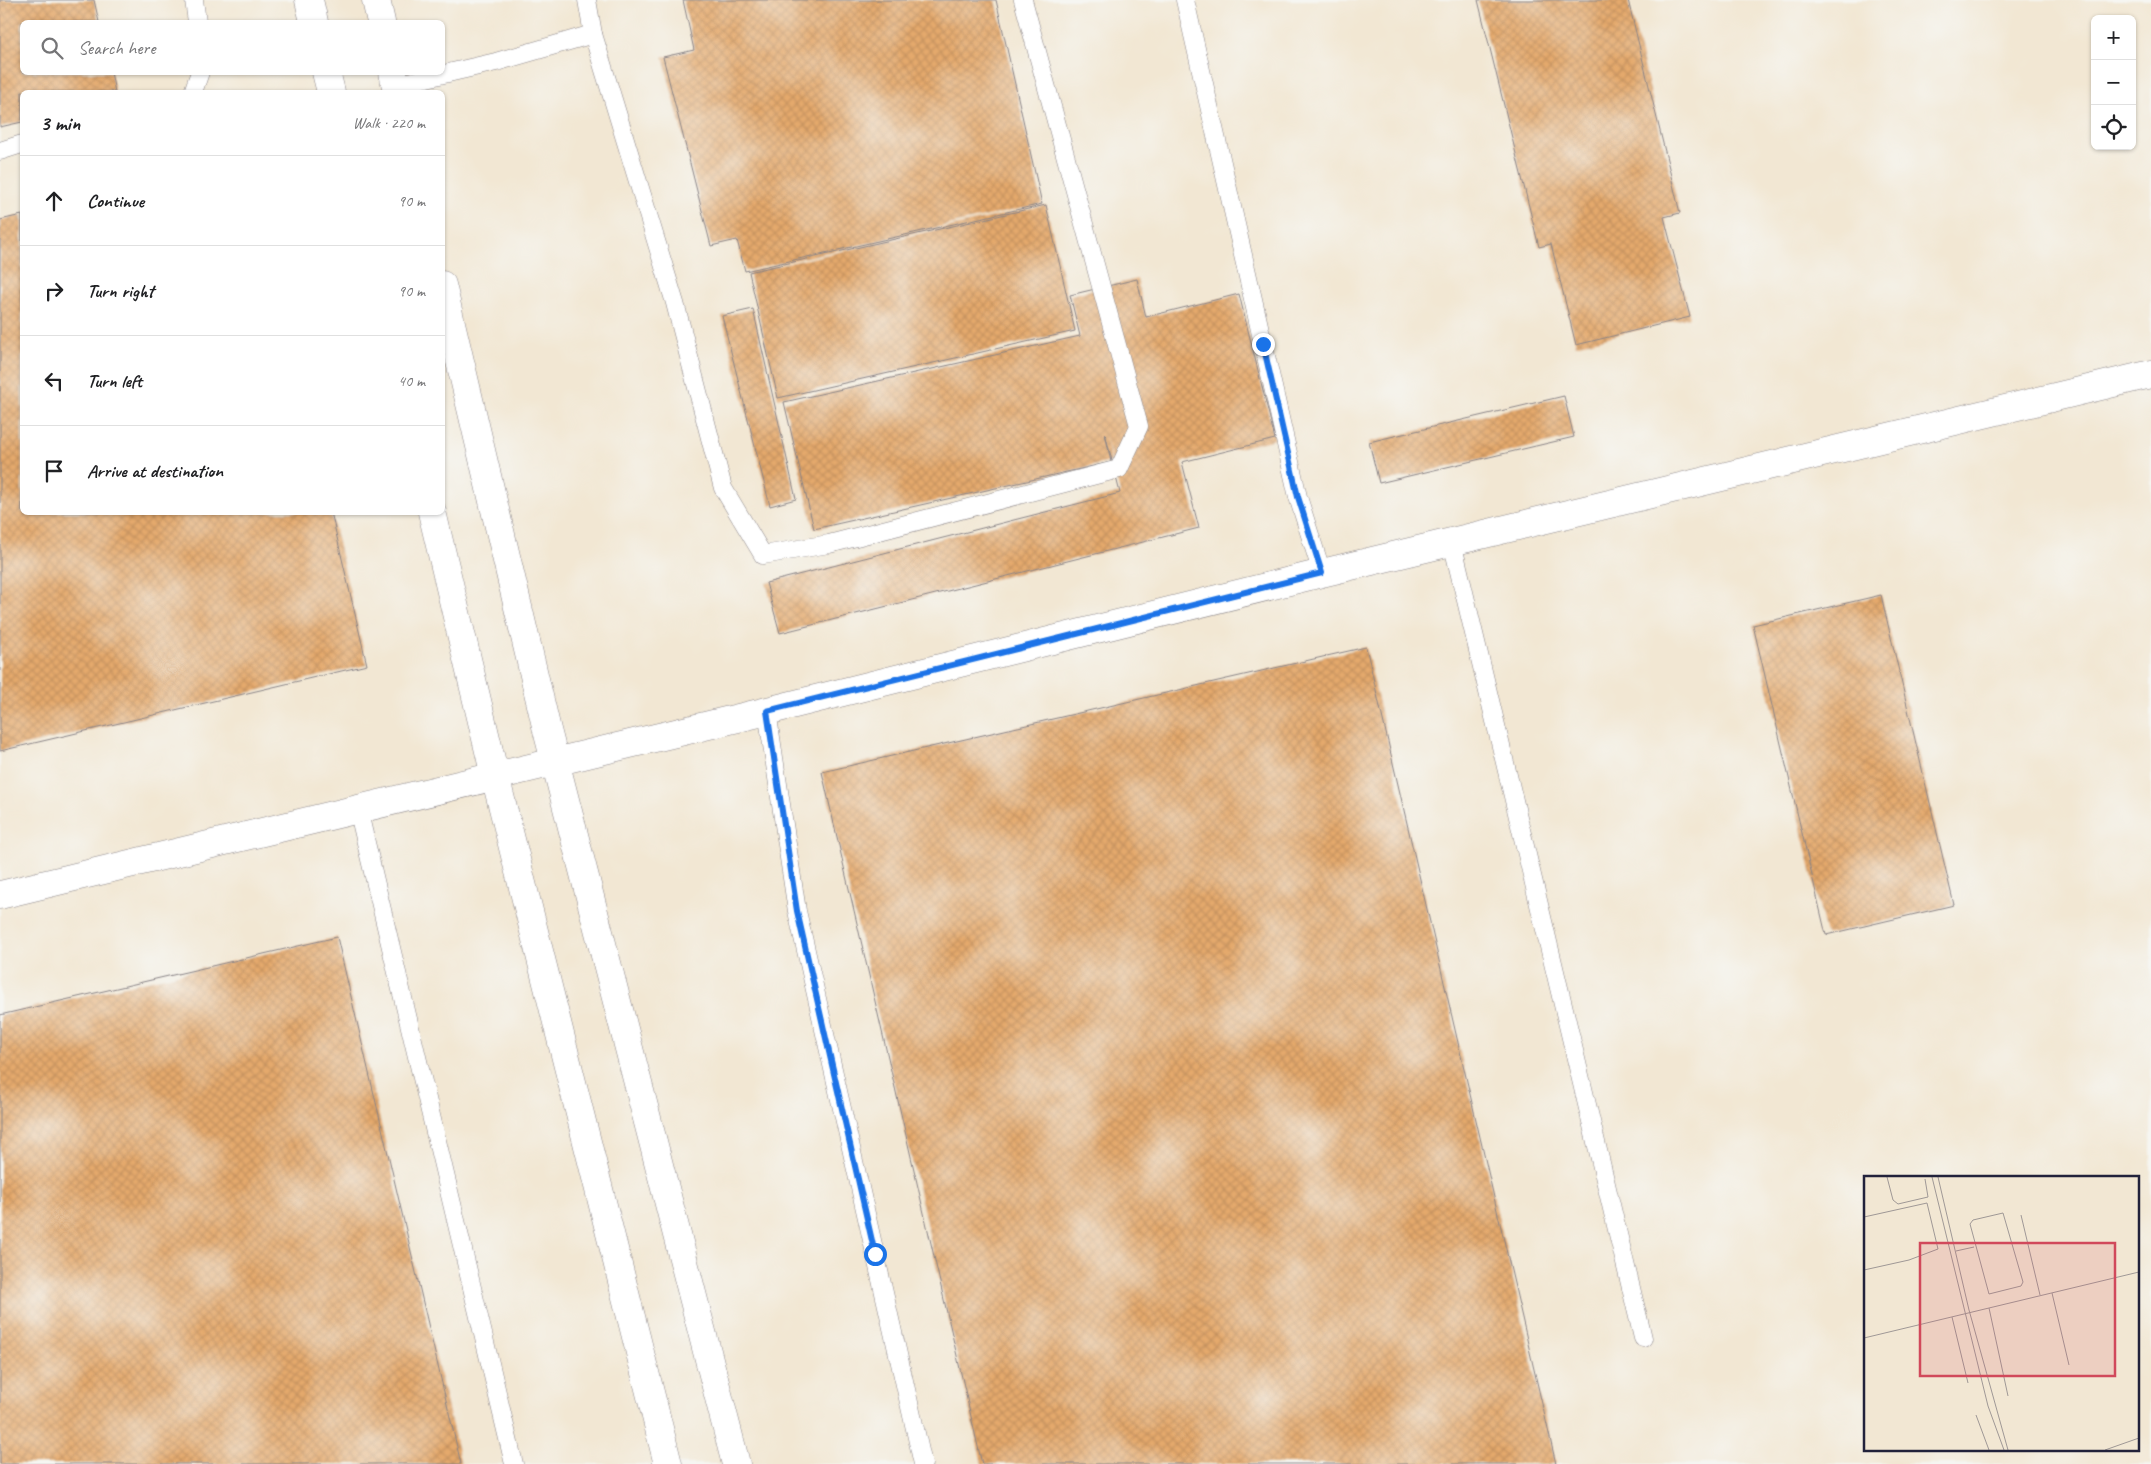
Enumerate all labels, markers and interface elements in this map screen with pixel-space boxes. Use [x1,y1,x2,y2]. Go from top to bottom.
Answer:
map controls [2091,15,2136,150]
button: + [2091,15,2136,60]
search box [20,20,445,75]
icon: search [38,34,66,62]
text: Search here [78,36,155,60]
button: − [2091,60,2136,105]
button: locate [2091,105,2136,150]
text: 3 min [40,110,80,136]
text: Walk · 220 m [353,113,425,133]
icon: ahead [40,187,68,215]
text: Continue [87,189,144,213]
text: 90 m [398,191,425,211]
icon: right [40,277,68,305]
text: Turn right [87,279,154,303]
text: 90 m [398,281,425,301]
route end [1252,333,1275,356]
icon: left [40,367,68,395]
text: Turn left [87,369,142,393]
text: 40 m [398,371,425,391]
icon: arrive [40,457,68,485]
text: Arrive at destination [87,459,223,483]
inset map [1864,1176,2138,1452]
route start [864,1243,887,1266]

